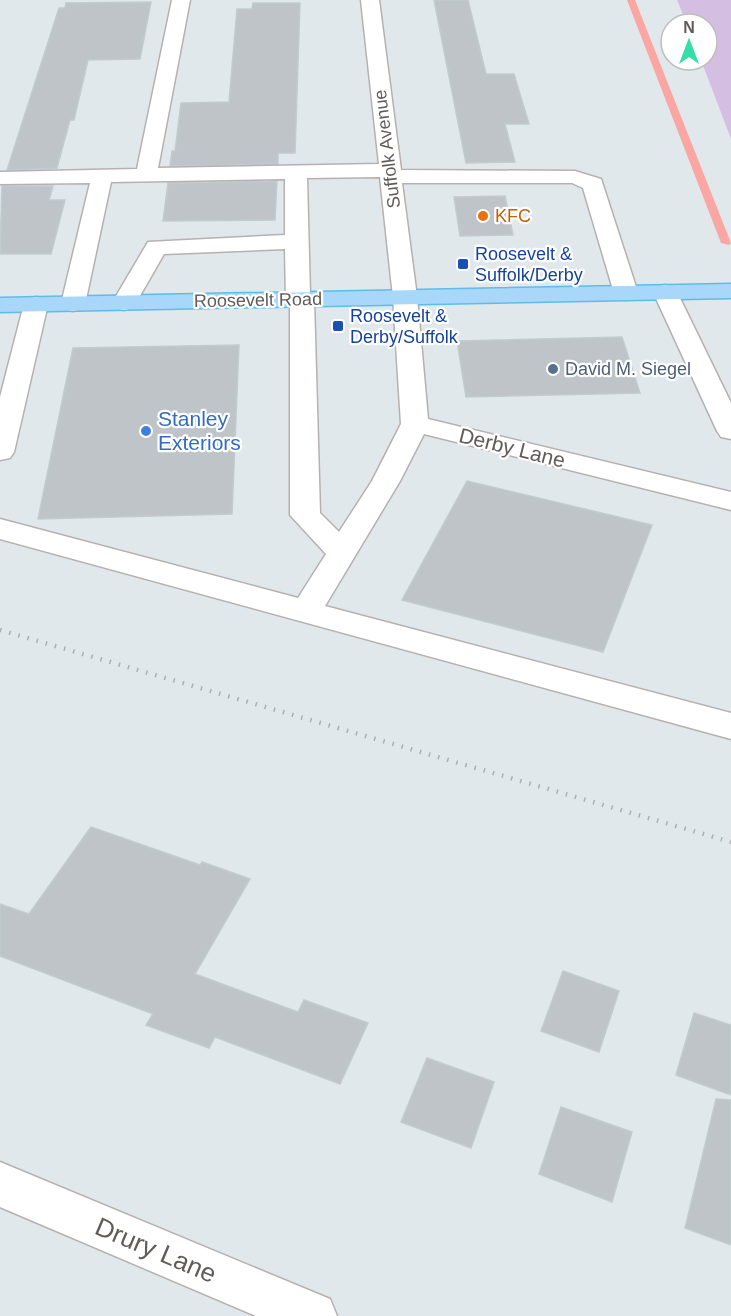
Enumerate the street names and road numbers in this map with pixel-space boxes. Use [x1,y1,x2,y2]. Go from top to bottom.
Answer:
street label: Suffolk Avenue [370,89,404,209]
street label: Roosevelt Road [194,289,322,311]
street label: Derby Lane [457,423,568,472]
street label: Drury Lane [91,1211,221,1289]

